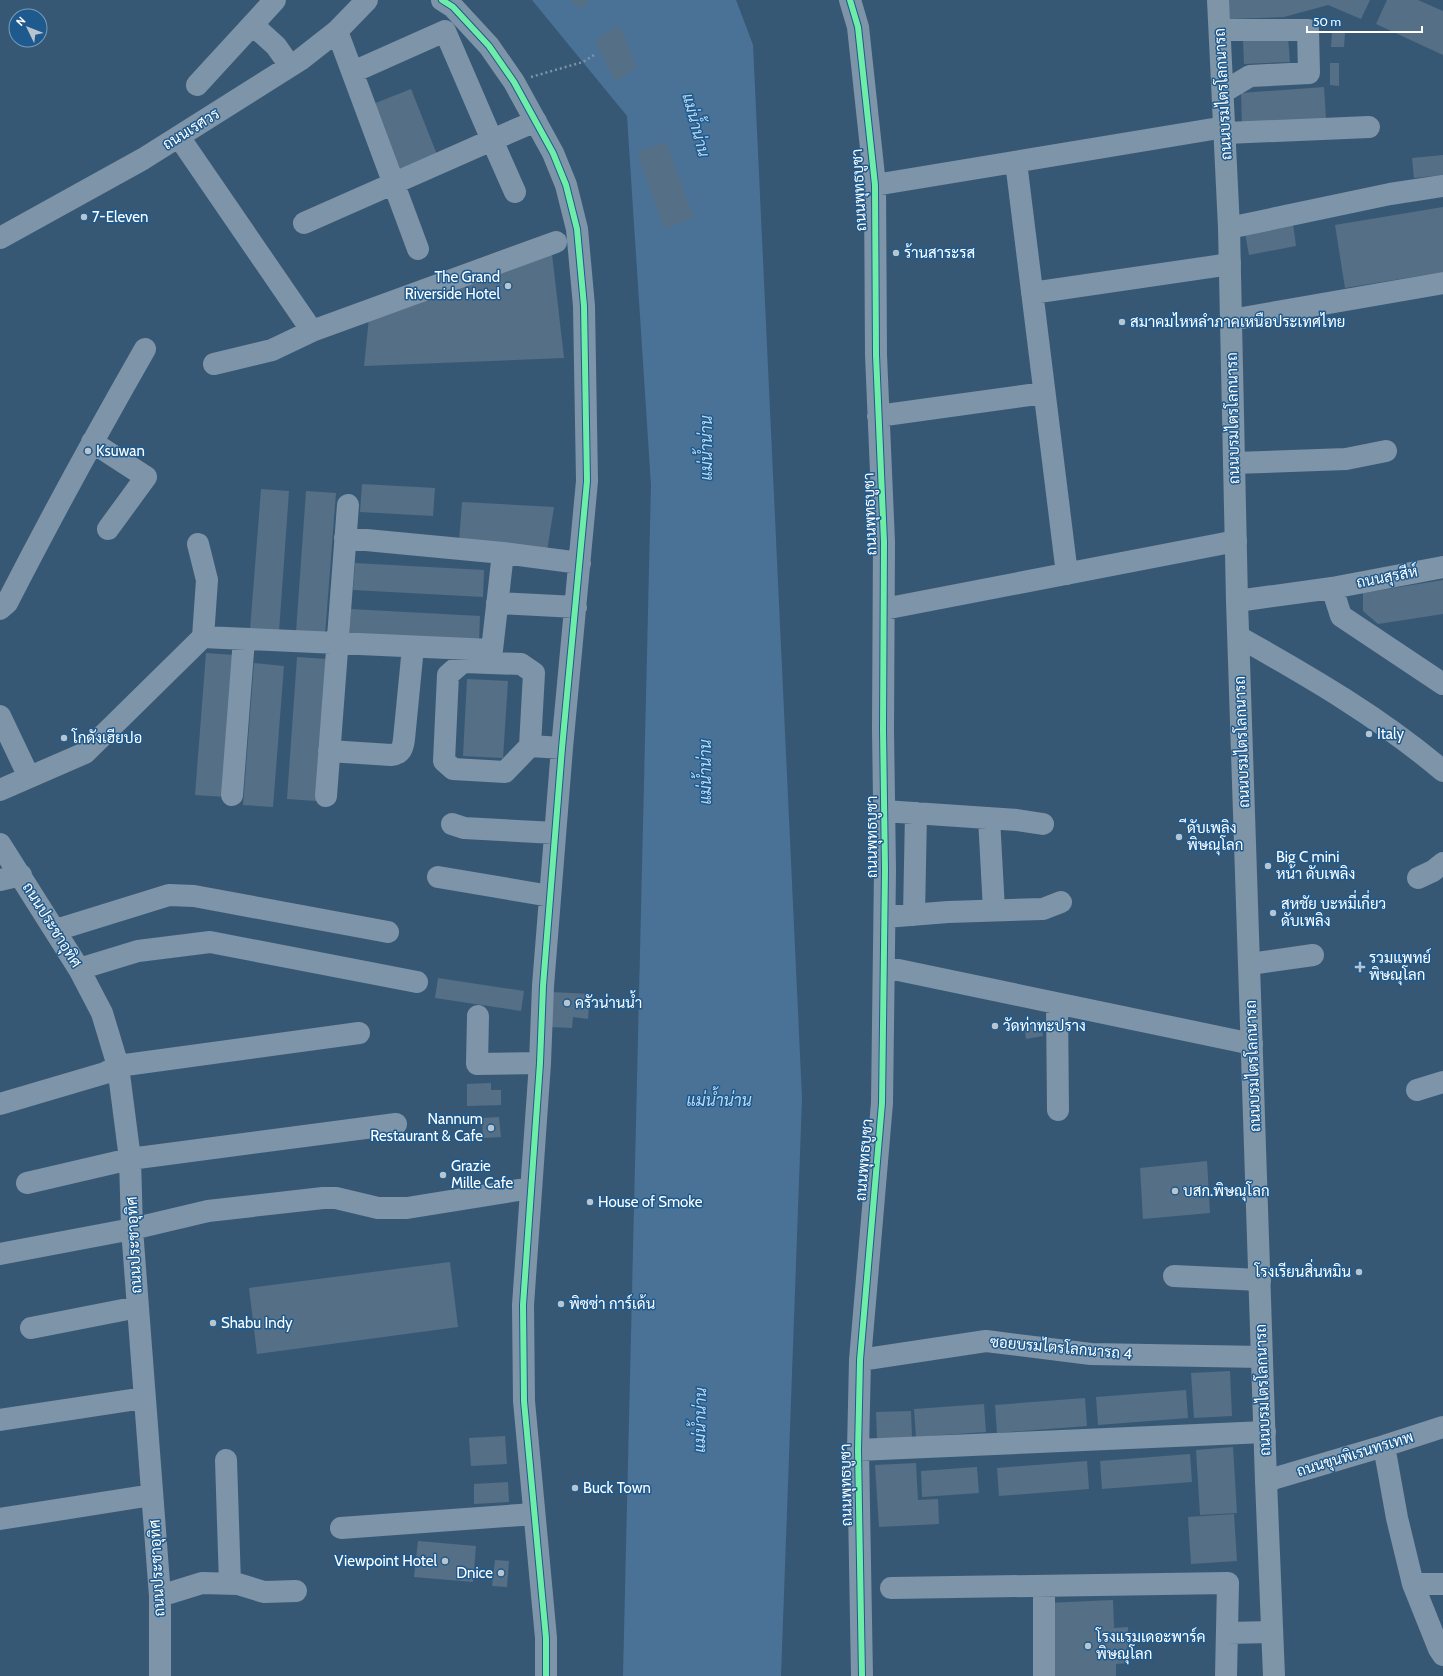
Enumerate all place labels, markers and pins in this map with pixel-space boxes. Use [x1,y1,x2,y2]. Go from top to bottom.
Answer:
place label: 7-Eleven [92,208,148,226]
marker: 7-Eleven [79,212,89,222]
place label: ร้านสาระรส [904,243,975,262]
marker: ร้านสาระรส [891,248,901,258]
place label: The Grand Riverside Hotel [405,268,500,303]
marker: The Grand Riverside Hotel [503,281,513,291]
place label: สมาคมไหหลำภาคเหนือประเทศไทย [1130,312,1345,331]
marker: สมาคมไหหลำภาคเหนือประเทศไทย [1117,317,1127,327]
place label: Ksuwan [96,442,145,460]
marker: Ksuwan [83,446,93,456]
place label: Italy [1377,725,1404,743]
place label: โกดังเฮียปอ [71,728,142,747]
marker: Italy [1364,729,1374,739]
marker: โกดังเฮียปอ [59,733,69,743]
place label: ีดับเพลิง พิษณุโลก [1179,818,1243,856]
marker: ีดับเพลิง พิษณุโลก [1174,832,1184,842]
place label: Big C mini หน้า ดับเพลิง [1276,848,1355,883]
marker: Big C mini หน้า ดับเพลิง [1263,861,1273,871]
place label: สหชัย บะหมี่เกี่ยว ดับเพลิง [1281,889,1386,930]
marker: สหชัย บะหมี่เกี่ยว ดับเพลิง [1268,908,1278,918]
place label: รวมแพทย์ พิษณุโลก [1369,948,1431,986]
marker: รวมแพทย์ พิษณุโลก [1354,961,1366,973]
place label: ครัวน่านน้ำ [575,990,642,1012]
marker: ครัวน่านน้ำ [562,998,572,1008]
place label: วัดท่าทะปราง [1003,1016,1086,1035]
marker: วัดท่าทะปราง [990,1021,1000,1031]
place label: Nannum Restaurant & Cafe [370,1110,483,1145]
marker: Nannum Restaurant & Cafe [486,1123,496,1133]
place label: Grazie Mille Cafe [451,1157,513,1192]
marker: Grazie Mille Cafe [438,1170,448,1180]
place label: บสก.พิษณุโลก [1183,1181,1270,1202]
marker: บสก.พิษณุโลก [1170,1186,1180,1196]
place label: House of Smoke [598,1193,703,1211]
marker: House of Smoke [585,1197,595,1207]
place label: โรงเรียนสิ่นหมิน [1254,1258,1351,1281]
marker: โรงเรียนสิ่นหมิน [1354,1267,1364,1277]
place label: พิซซ่า การ์เด้น [569,1294,655,1313]
marker: พิซซ่า การ์เด้น [556,1299,566,1309]
place label: Shabu Indy [221,1314,293,1332]
marker: Shabu Indy [208,1318,218,1328]
place label: Buck Town [583,1479,651,1497]
marker: Buck Town [570,1483,580,1493]
place label: Viewpoint Hotel [334,1552,437,1570]
marker: Viewpoint Hotel [440,1556,450,1566]
place label: Dnice [456,1564,493,1582]
marker: Dnice [496,1568,506,1578]
place label: โรงแรมเดอะพาร์ค พิษณุโลก [1095,1627,1206,1665]
marker: โรงแรมเดอะพาร์ค พิษณุโลก [1083,1641,1093,1651]

